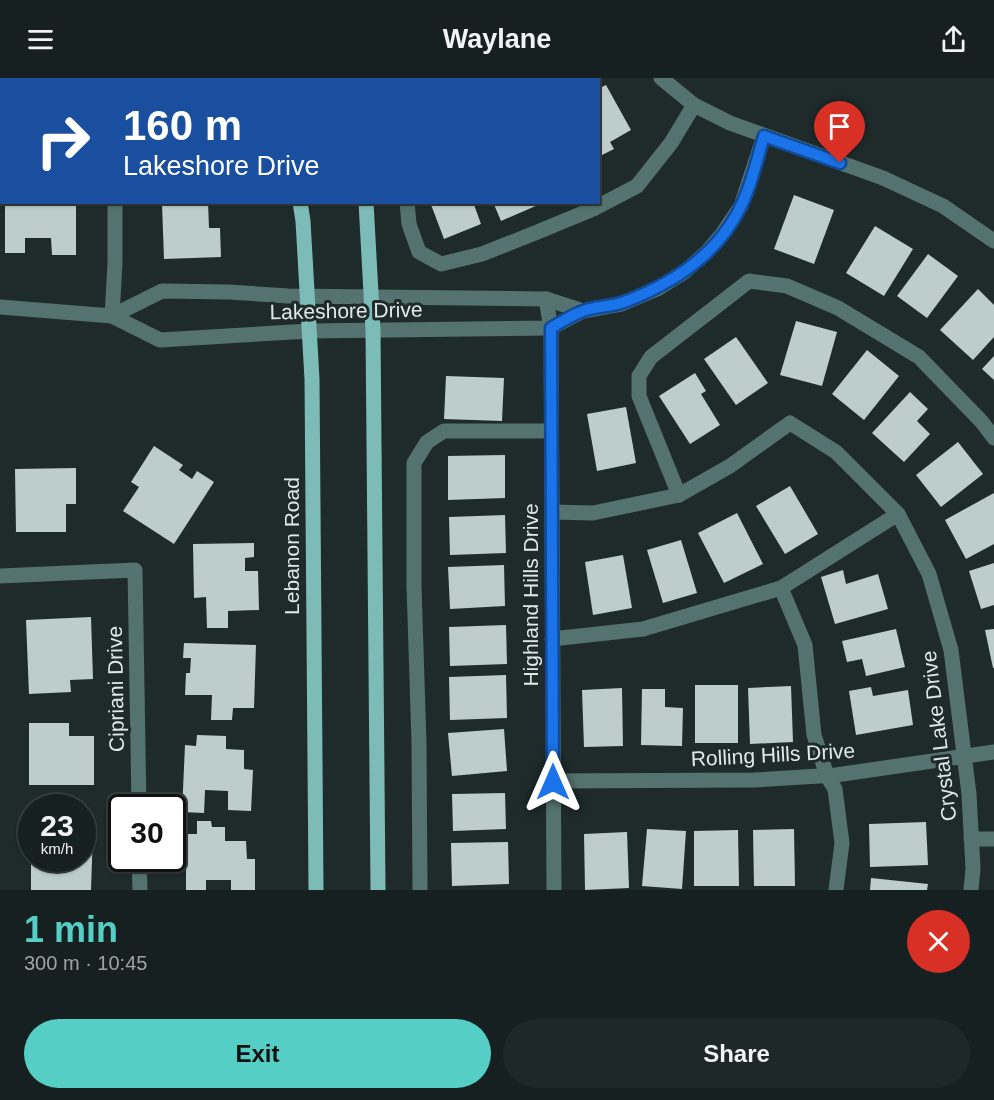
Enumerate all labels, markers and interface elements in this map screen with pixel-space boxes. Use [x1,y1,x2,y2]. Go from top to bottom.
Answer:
icon: menu [24,23,57,56]
icon: share [937,23,970,56]
text: Waylane [443,24,551,54]
pin [814,101,865,163]
icon: right [24,102,102,180]
text: 160 m [123,102,242,149]
icon: arrive [823,110,856,143]
text: Lakeshore Drive [123,151,320,181]
street label: Lakeshore Drive [269,298,423,323]
street label: Lebanon Road [280,477,303,615]
street label: Highland Hills Drive [519,503,542,687]
street label: Cipriani Drive [103,626,128,752]
street label: Crystal Lake Drive [917,650,960,823]
street label: Rolling Hills Drive [690,739,856,770]
position arrow [521,750,585,814]
speed limit sign: 30 [108,794,186,872]
text: 23 [40,809,74,842]
text: km/h [41,840,73,857]
text: 1 min [24,909,118,950]
button: close [907,910,970,973]
text: 300 m · 10:45 [24,952,147,974]
button: Exit [24,1019,491,1088]
button: Share [503,1019,970,1088]

